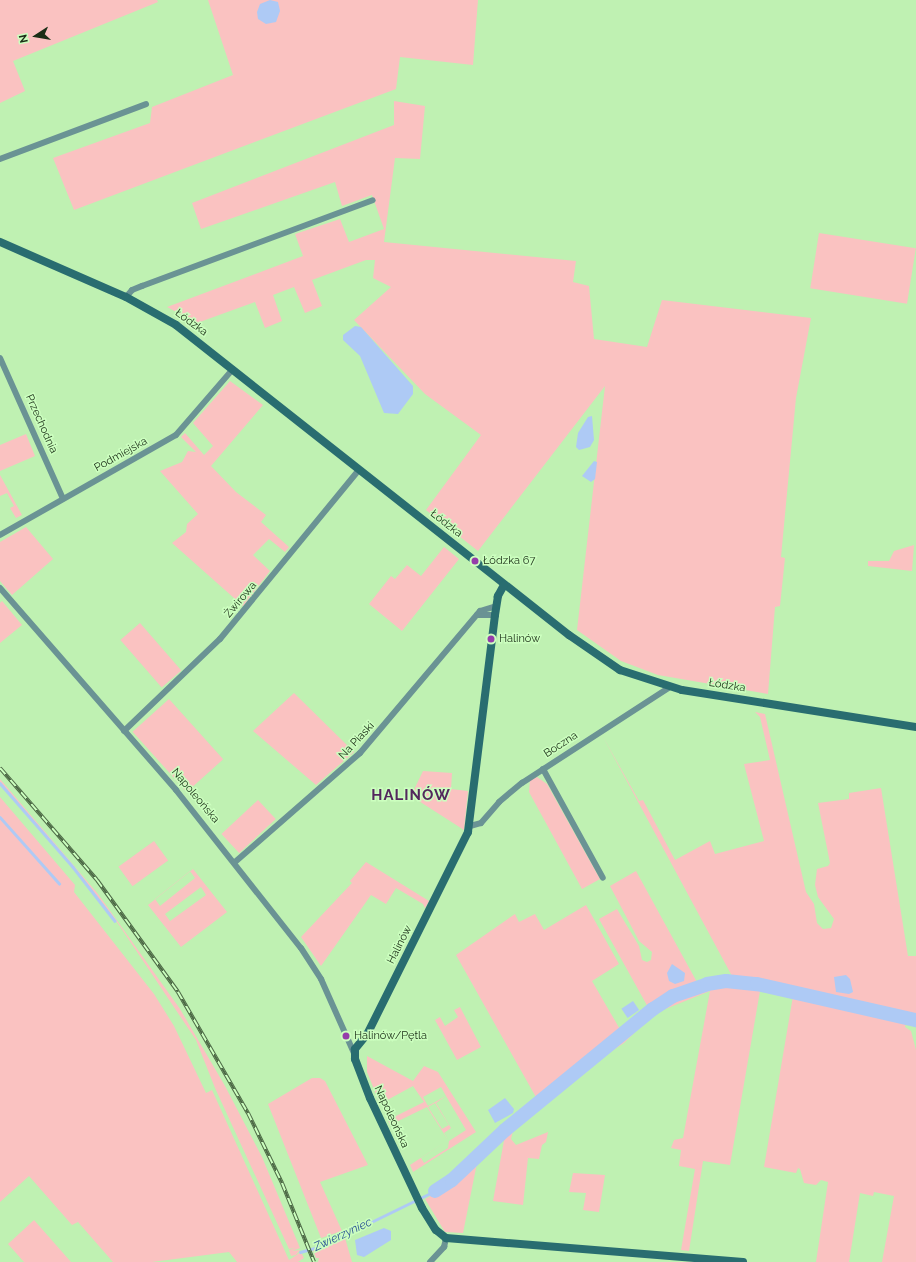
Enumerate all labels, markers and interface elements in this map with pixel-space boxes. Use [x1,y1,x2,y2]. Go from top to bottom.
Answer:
north arrow [16,16,56,56]
text: N [17,33,31,44]
street label: Łódzka [172,307,210,339]
street label: Przechodnia [22,392,60,456]
street label: Podmiejska [92,435,150,475]
street label: Łódzka [427,507,465,541]
place label: Łódzka 67 [483,554,535,568]
marker: Łódzka 67 [470,556,480,566]
street label: Żwirowa [222,579,260,621]
place label: Halinów [499,632,540,646]
marker: Halinów [486,634,496,644]
street label: Łódzka [708,677,746,695]
street label: Na Piaski [336,720,378,762]
street label: Boczna [542,729,580,761]
street label: Napoleońska [168,766,222,826]
district label: HALINÓW [371,787,451,805]
street label: Halinów [385,924,415,966]
place label: Halinów/Pętla [354,1029,427,1043]
marker: Halinów/Pętla [341,1031,351,1041]
street label: Napoleońska [371,1084,411,1150]
water label: Zwierzyniec [312,1215,374,1255]

